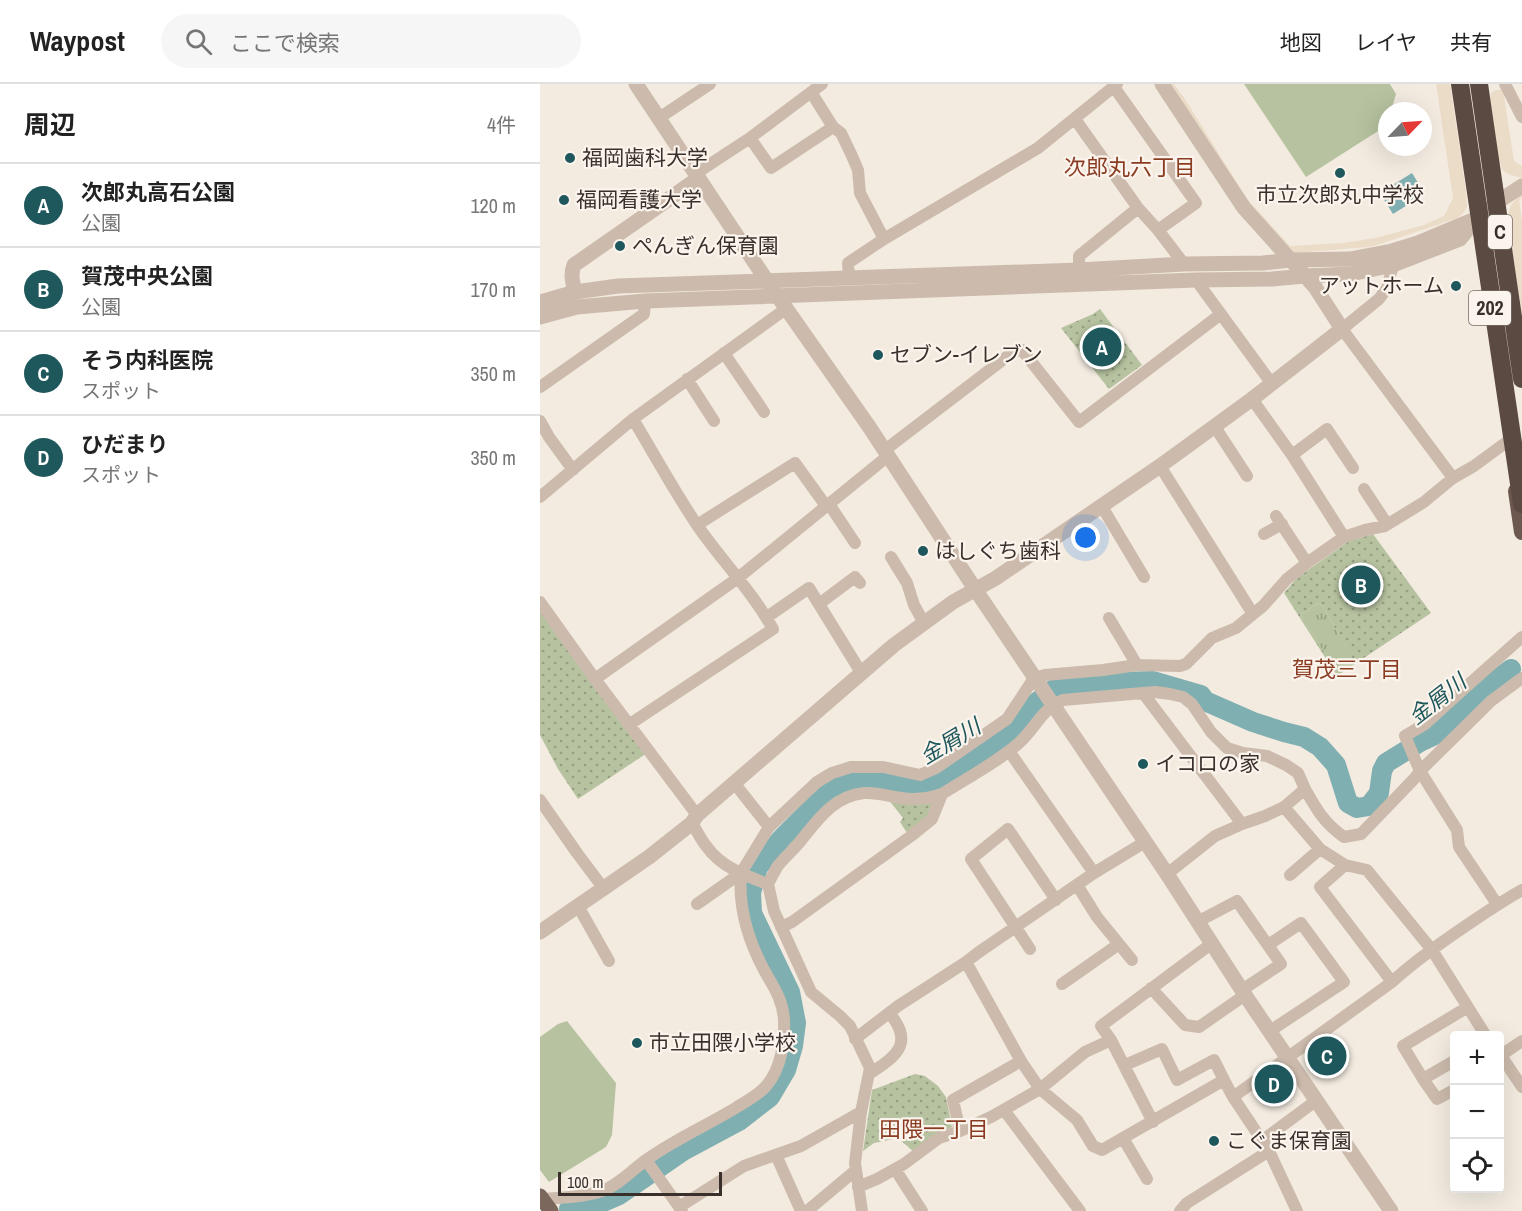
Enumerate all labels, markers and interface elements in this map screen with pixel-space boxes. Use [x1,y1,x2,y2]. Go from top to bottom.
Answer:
search box [161,14,581,68]
text: Waypost [30,22,125,60]
icon: search [182,25,215,58]
text: ここで検索 [230,28,340,58]
text: 地図 [1280,28,1322,57]
text: レイヤ [1355,28,1417,57]
text: 共有 [1450,28,1492,57]
north arrow [1378,102,1432,156]
text: 周辺 [24,107,76,142]
text: 4件 [487,111,516,138]
place label: 福岡歯科大学 [582,143,708,172]
marker: 福岡歯科大学 [563,151,577,165]
district label: 次郎丸六丁目 [1064,152,1196,182]
marker: 市立次郎丸中学校 [1333,166,1347,180]
text: 次郎丸高石公園 [81,177,235,207]
place label: 市立次郎丸中学校 [1256,180,1424,209]
place label: 福岡看護大学 [576,185,702,214]
text: A [38,192,49,219]
text: 120 m [470,192,516,219]
marker: 福岡看護大学 [557,193,571,207]
text: 公園 [81,209,121,236]
road number: C [1488,215,1512,249]
place label: ぺんぎん保育園 [632,231,779,260]
marker: ぺんぎん保育園 [613,239,627,253]
text: 賀茂中央公園 [81,261,213,291]
place label: アットホーム [1319,271,1444,300]
text: B [38,276,49,303]
text: 170 m [470,276,516,303]
marker: アットホーム [1449,279,1463,293]
road number: 202 [1469,291,1511,325]
text: 公園 [81,293,121,320]
pin: A [1082,324,1122,370]
place label: セブン-イレブン [890,340,1043,369]
text: そう内科医院 [81,345,213,375]
marker: セブン-イレブン [871,348,885,362]
text: C [38,360,49,387]
text: 350 m [470,360,516,387]
text: スポット [81,377,161,404]
text: ひだまり [81,429,169,459]
text: D [38,444,49,471]
text: 350 m [470,444,516,471]
text: スポット [81,461,161,488]
your location [1071,523,1100,552]
place label: はしぐち歯科 [935,536,1061,565]
marker: はしぐち歯科 [916,544,930,558]
pin: B [1342,562,1380,608]
district label: 賀茂三丁目 [1292,654,1402,684]
water label: 金屑川 [1402,666,1474,731]
water label: 金屑川 [914,710,988,771]
place label: イコロの家 [1155,749,1260,778]
marker: イコロの家 [1136,757,1150,771]
place label: 市立田隈小学校 [649,1028,796,1057]
map controls [1450,1031,1504,1193]
button: + [1450,1031,1504,1085]
pin: C [1308,1034,1346,1078]
marker: 市立田隈小学校 [630,1036,644,1050]
pin: D [1254,1062,1294,1106]
button: − [1450,1085,1504,1139]
district label: 田隈一丁目 [879,1114,989,1144]
place label: こぐま保育園 [1226,1126,1352,1155]
marker: こぐま保育園 [1207,1134,1221,1148]
button: locate [1450,1139,1504,1193]
scale bar [558,1169,722,1196]
text: 100 m [567,1171,603,1193]

